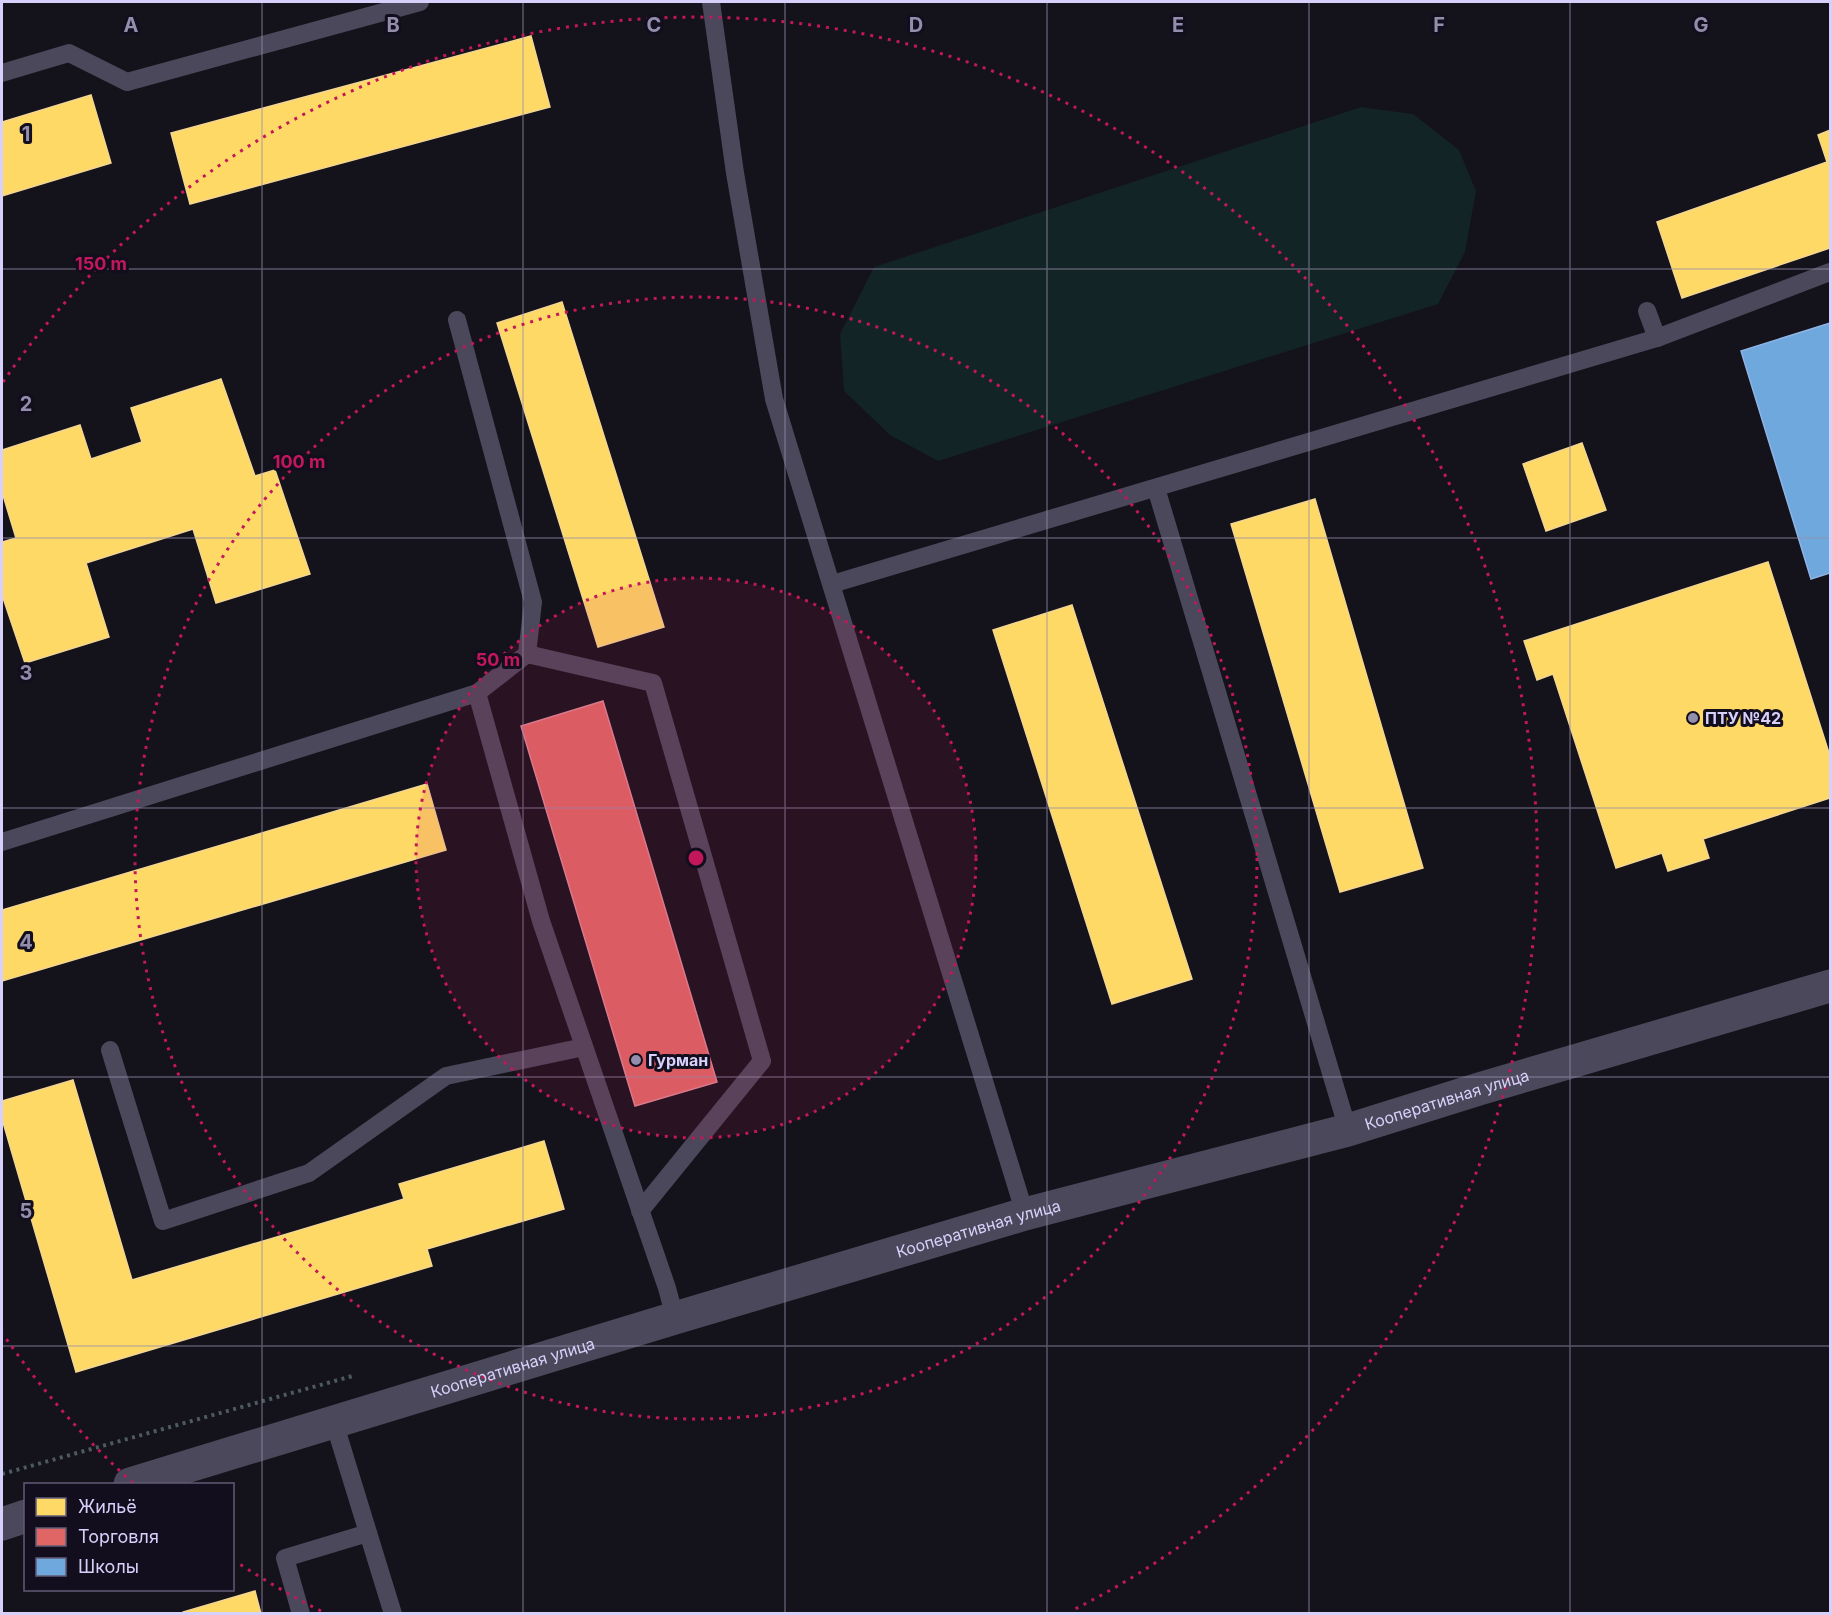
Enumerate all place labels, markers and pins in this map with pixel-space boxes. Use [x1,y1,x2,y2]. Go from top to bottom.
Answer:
place label: ПТУ №42 [1705,708,1781,728]
marker: ПТУ №42 [1686,711,1700,725]
centre of rings [686,848,706,868]
place label: Гурман [648,1050,708,1070]
marker: Гурман [629,1053,643,1067]

